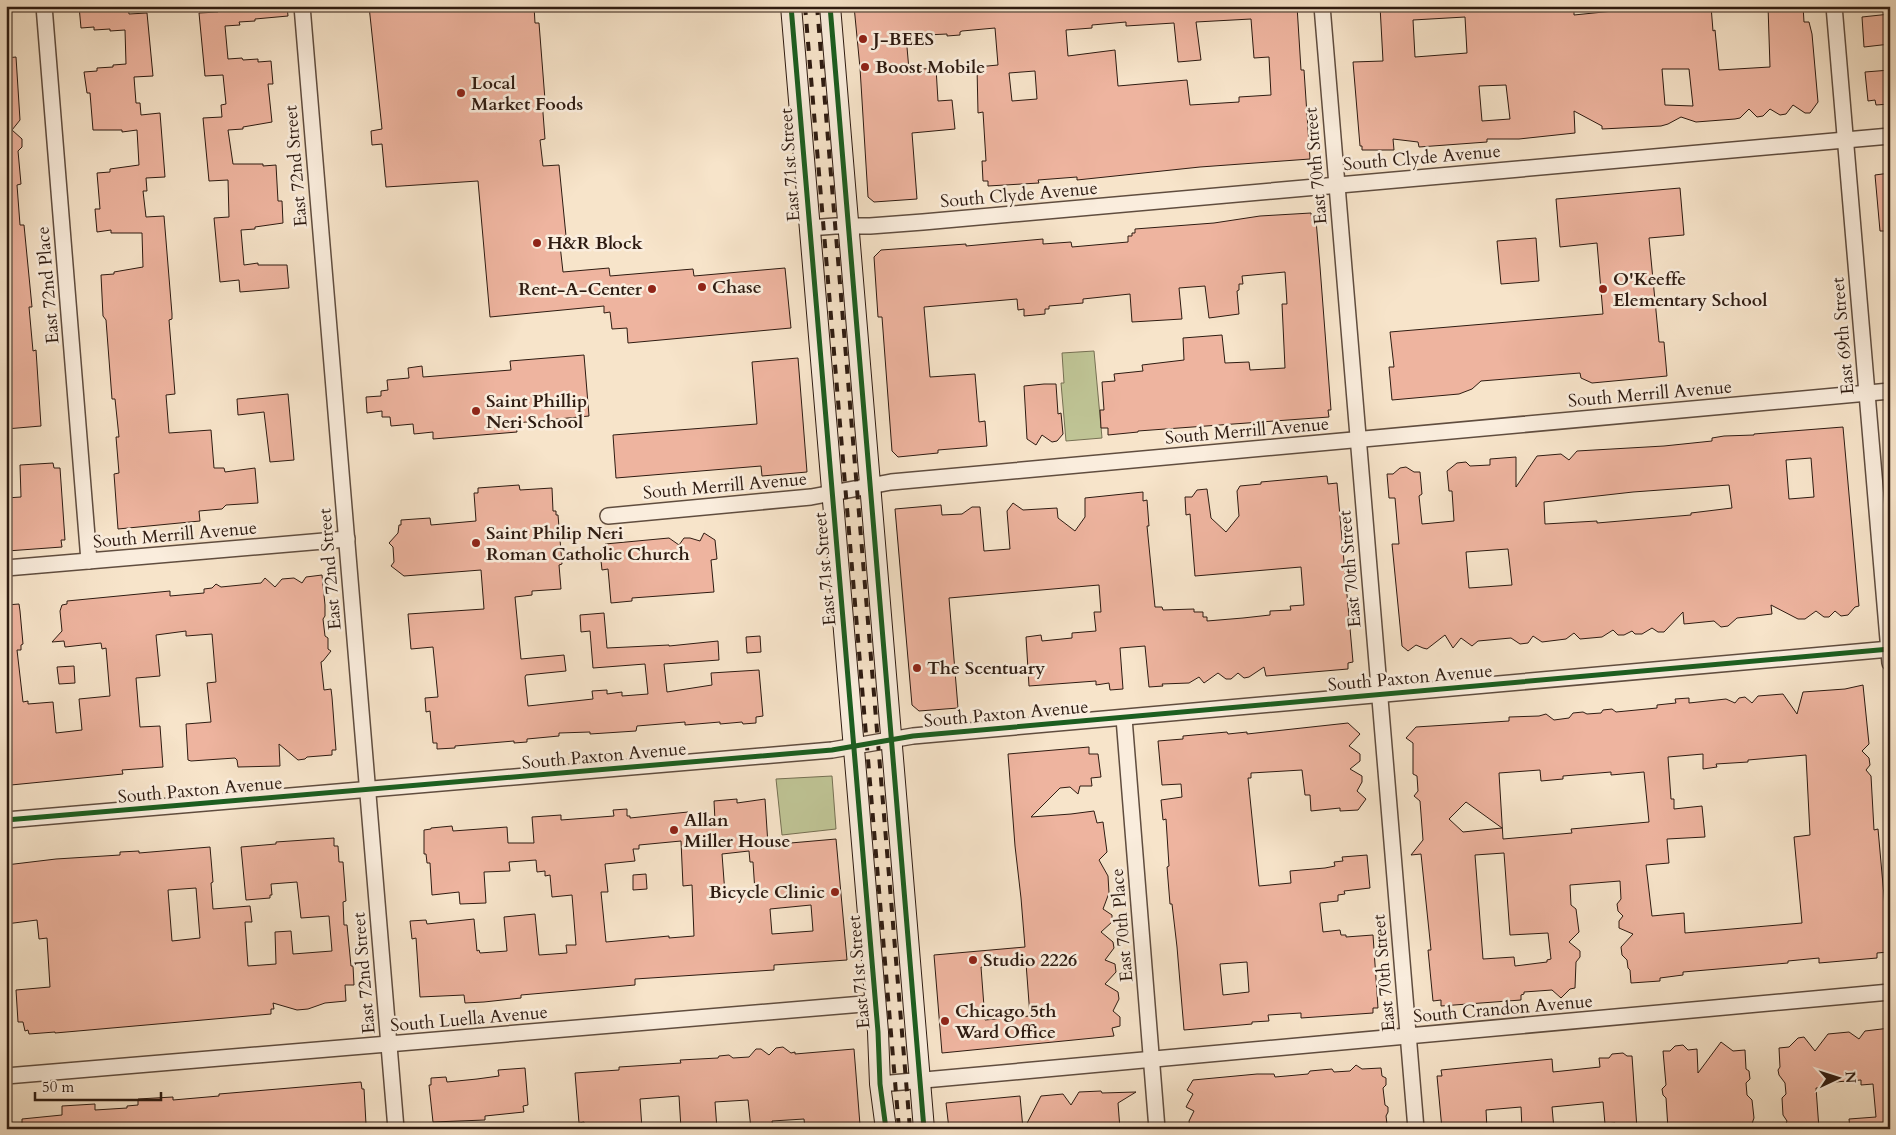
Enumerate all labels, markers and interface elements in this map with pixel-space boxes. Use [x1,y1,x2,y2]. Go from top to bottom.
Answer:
place label: J-BEES [870,27,934,52]
marker: J-BEES [857,33,869,45]
place label: Boost Mobile [875,55,985,80]
marker: Boost Mobile [859,61,871,73]
place label: Local Market Foods [471,71,583,117]
marker: Local Market Foods [455,87,467,99]
street label: East 72nd Street [278,104,314,228]
street label: East 70th Street [1298,106,1334,226]
street label: East 71st Street [774,107,806,223]
street label: South Clyde Avenue [1342,139,1502,177]
street label: South Clyde Avenue [939,176,1099,214]
street label: East 72nd Place [30,225,66,345]
place label: H&R Block [547,231,644,256]
marker: H&R Block [531,237,543,249]
place label: O'Keeffe Elementary School [1613,267,1767,313]
place label: Chase [712,275,762,300]
street label: East 69th Street [1825,276,1861,396]
place label: Rent-A-Center [518,277,643,302]
marker: Chase [696,281,708,293]
marker: Rent-A-Center [646,283,658,295]
marker: O'Keeffe Elementary School [1597,283,1609,295]
street label: South Merrill Avenue [1567,374,1733,414]
place label: Saint Phillip Neri School [486,389,587,435]
marker: Saint Phillip Neri School [470,405,482,417]
street label: South Merrill Avenue [1164,411,1330,451]
street label: South Merrill Avenue [642,466,808,506]
street label: East 72nd Street [312,507,348,631]
street label: East 70th Street [1332,509,1368,629]
street label: East 71st Street [808,511,842,627]
street label: South Merrill Avenue [92,515,258,555]
place label: Saint Philip Neri Roman Catholic Church [486,521,690,567]
marker: Saint Philip Neri Roman Catholic Church [470,537,482,549]
place label: The Scentuary [927,656,1046,681]
street label: South Paxton Avenue [1327,658,1493,698]
marker: The Scentuary [911,662,923,674]
street label: South Paxton Avenue [923,694,1089,734]
street label: South Paxton Avenue [521,736,687,776]
street label: South Paxton Avenue [117,770,283,810]
place label: Allan Miller House [684,808,791,854]
marker: Allan Miller House [668,824,680,836]
street label: East 70th Place [1105,867,1139,983]
place label: Bicycle Clinic [709,880,825,905]
marker: Bicycle Clinic [829,886,841,898]
street label: East 72nd Street [346,911,382,1035]
street label: East 70th Street [1366,913,1402,1033]
street label: East 71st Street [842,914,876,1030]
place label: Studio 2226 [983,948,1077,973]
marker: Studio 2226 [967,954,979,966]
street label: South Crandon Avenue [1412,989,1594,1029]
place label: Chicago 5th Ward Office [954,999,1056,1045]
street label: South Luella Avenue [389,1000,549,1038]
marker: Chicago 5th Ward Office [939,1015,951,1027]
north arrow [1814,1052,1864,1102]
scale bar [35,1070,161,1102]
text: N [1841,1070,1860,1084]
text: 50 m [42,1077,74,1097]

